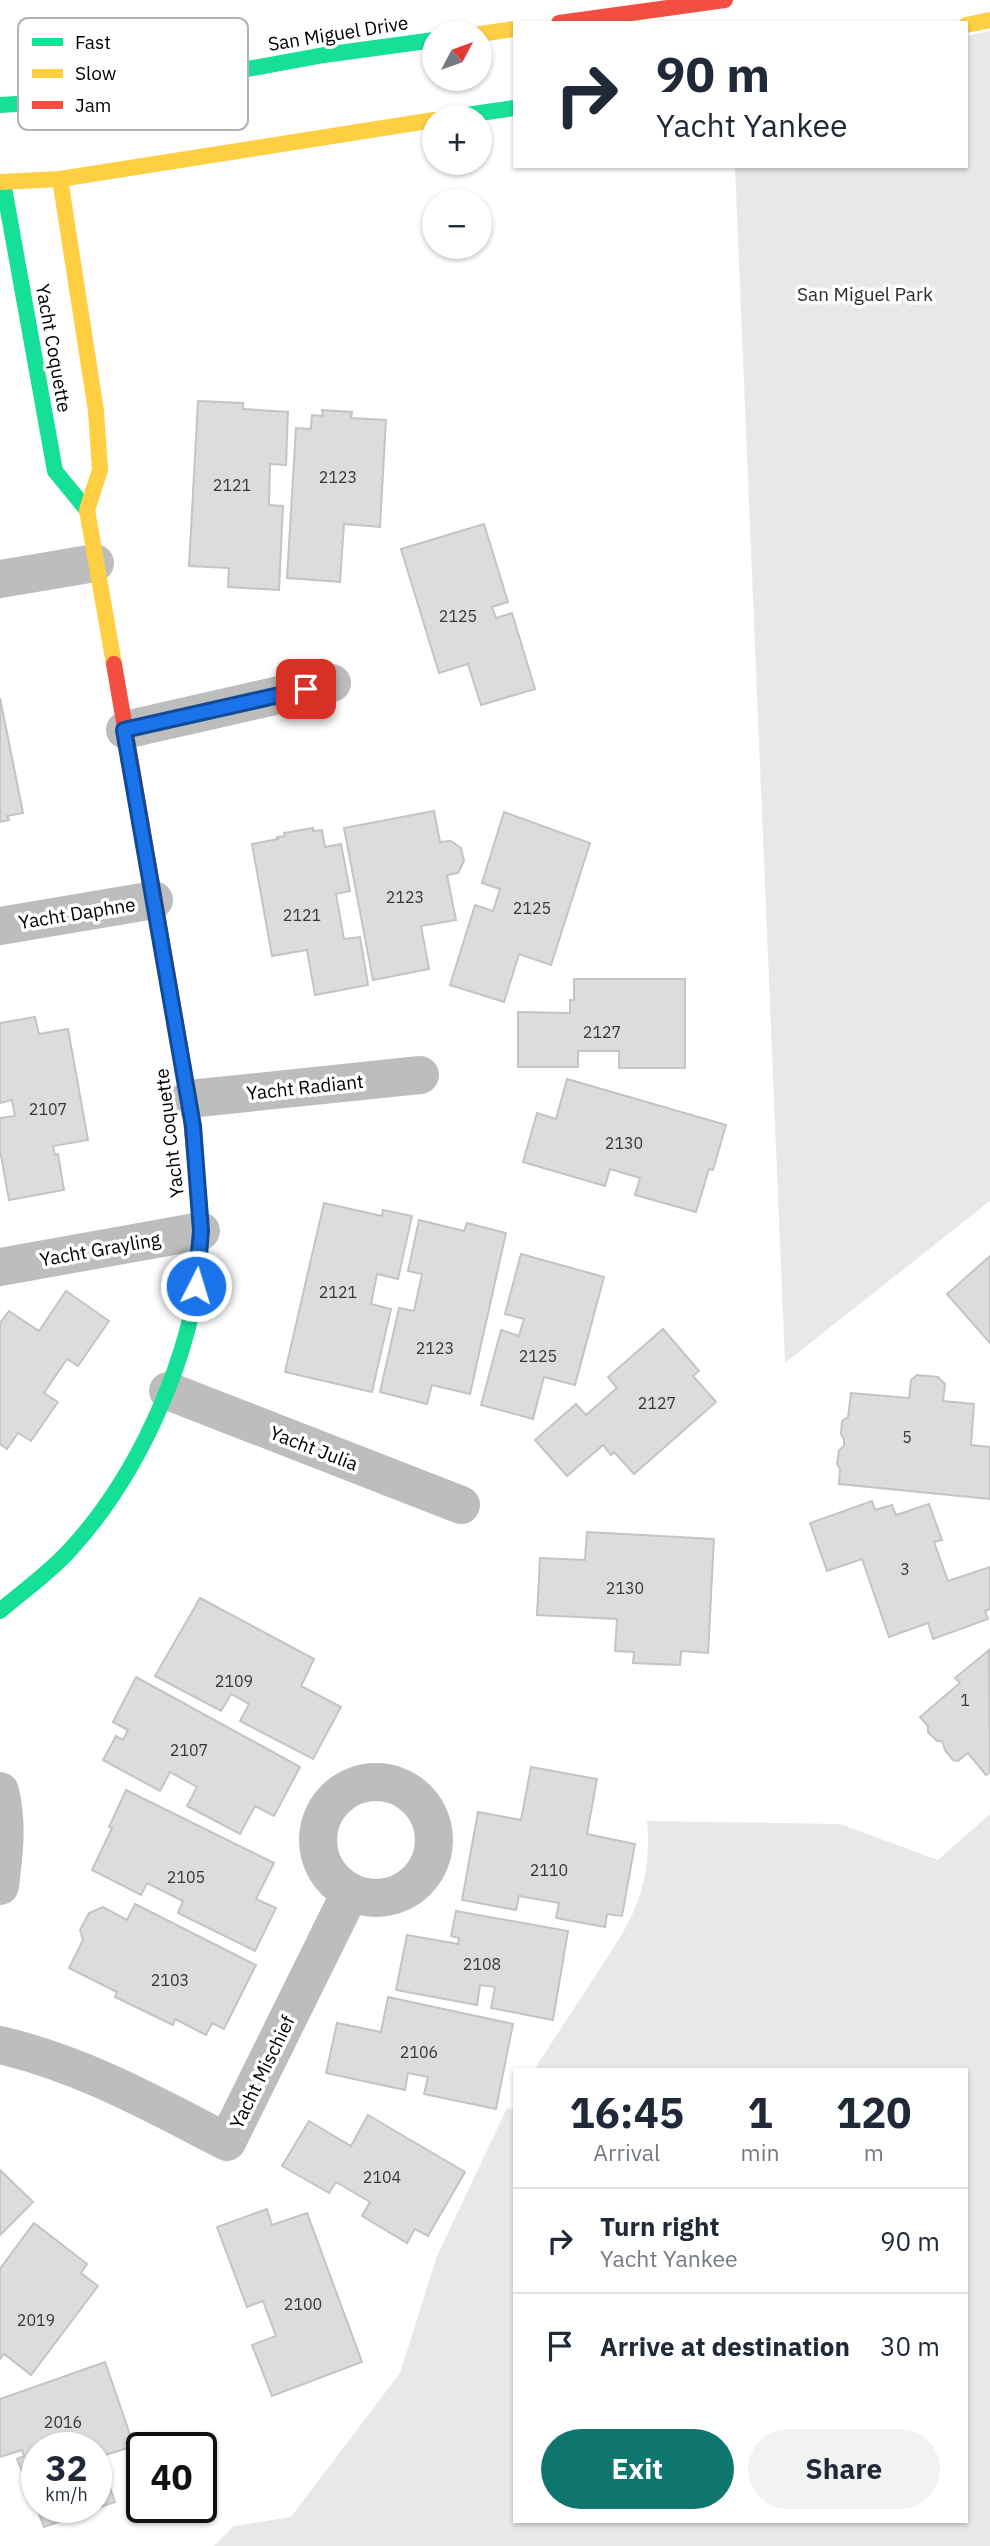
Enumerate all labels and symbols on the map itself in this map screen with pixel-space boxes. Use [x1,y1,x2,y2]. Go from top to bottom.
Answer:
street label: San Miguel Drive [266,10,410,56]
legend [18,18,248,130]
north arrow [422,21,492,91]
text: Fast [75,30,111,54]
text: Slow [75,61,116,85]
text: Jam [75,93,111,117]
street label: Yacht Coquette [31,282,77,414]
park label: San Miguel Park [797,282,933,306]
house number: 2123 [319,467,357,487]
house number: 2121 [213,475,251,495]
house number: 2125 [439,606,477,626]
pin [276,659,336,719]
house number: 2123 [386,887,424,907]
street label: Yacht Daphne [17,892,137,934]
house number: 2125 [513,898,551,918]
house number: 2121 [283,905,321,925]
house number: 2127 [583,1022,621,1042]
street label: Yacht Coquette [149,1067,189,1199]
street label: Yacht Radiant [245,1069,365,1105]
house number: 2107 [29,1099,67,1119]
house number: 2130 [605,1133,643,1153]
street label: Yacht Grayling [38,1227,162,1271]
position arrow [159,1249,233,1323]
house number: 2121 [319,1282,357,1302]
house number: 2123 [416,1338,454,1358]
house number: 2125 [519,1346,557,1366]
house number: 2127 [638,1393,676,1413]
street label: Yacht Julia [267,1420,361,1476]
house number: 5 [902,1427,912,1447]
house number: 3 [900,1559,910,1579]
house number: 2130 [606,1578,644,1598]
house number: 2109 [215,1671,253,1691]
house number: 1 [960,1690,970,1710]
house number: 2107 [170,1740,208,1760]
house number: 2110 [530,1860,568,1880]
house number: 2105 [167,1867,205,1887]
house number: 2108 [463,1954,501,1974]
house number: 2103 [151,1970,189,1990]
street label: Yacht Mischief [224,2011,300,2133]
house number: 2106 [400,2042,438,2062]
house number: 2104 [363,2167,401,2187]
house number: 2100 [284,2294,322,2314]
house number: 2019 [17,2310,55,2330]
house number: 2016 [44,2412,82,2432]
speed limit sign: 40 [126,2432,217,2523]

